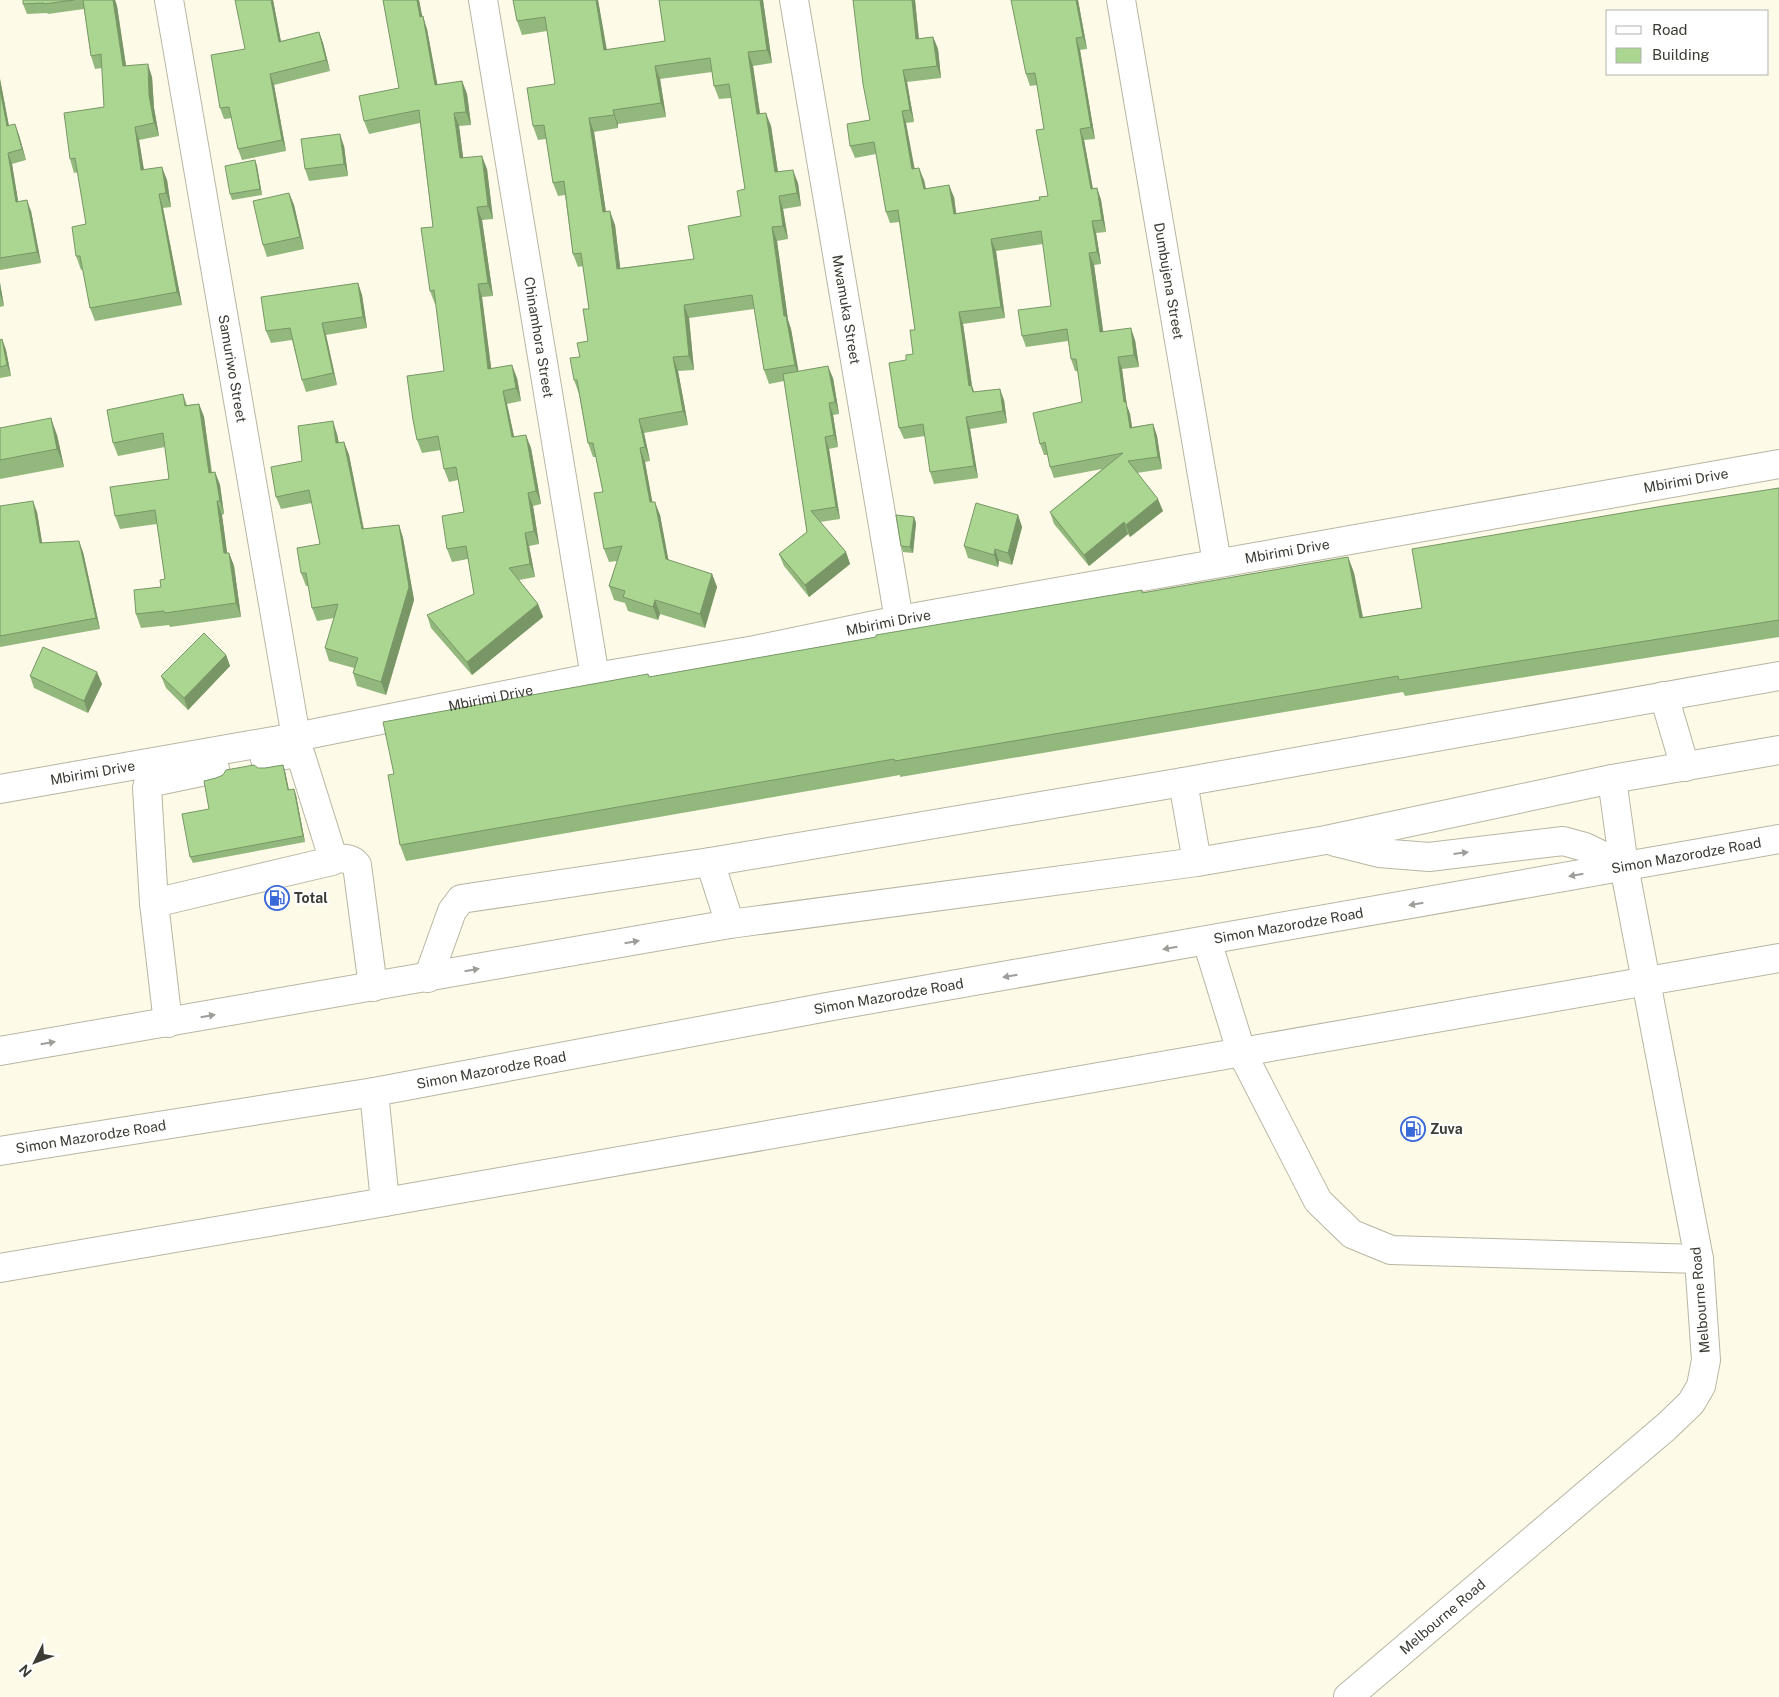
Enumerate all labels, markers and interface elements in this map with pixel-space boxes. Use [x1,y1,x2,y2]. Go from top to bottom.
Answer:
legend [1606,10,1769,75]
text: Road [1652,21,1688,38]
text: Building [1652,46,1710,63]
street label: Dumbujena Street [1151,221,1187,341]
street label: Mwamuka Street [829,254,864,366]
street label: Chinamhora Street [521,276,557,399]
street label: Samuriwo Street [215,313,250,424]
street label: Mbirimi Drive [1642,465,1730,496]
street label: Mbirimi Drive [1243,536,1331,567]
street label: Mbirimi Drive [845,607,932,639]
street label: Mbirimi Drive [447,682,534,714]
street label: Mbirimi Drive [49,757,136,788]
street label: Simon Mazorodze Road [1610,834,1762,876]
one-way arrow [1453,849,1469,857]
one-way arrow [1567,871,1583,879]
fuel station icon: Total [264,885,290,911]
place label: Total [294,890,328,906]
one-way arrow [1407,900,1423,908]
street label: Simon Mazorodze Road [1212,905,1365,947]
one-way arrow [624,937,640,945]
one-way arrow [1161,944,1177,952]
one-way arrow [464,966,479,974]
one-way arrow [1001,972,1017,980]
street label: Simon Mazorodze Road [812,975,965,1017]
one-way arrow [201,1011,217,1019]
one-way arrow [40,1038,56,1046]
street label: Simon Mazorodze Road [415,1048,567,1092]
fuel station icon: Zuva [1400,1116,1426,1142]
street label: Simon Mazorodze Road [15,1117,167,1156]
place label: Zuva [1430,1121,1463,1137]
street label: Melbourne Road [1687,1246,1713,1354]
street label: Melbourne Road [1397,1576,1488,1657]
north arrow [10,1637,60,1687]
text: N [16,1661,35,1680]

